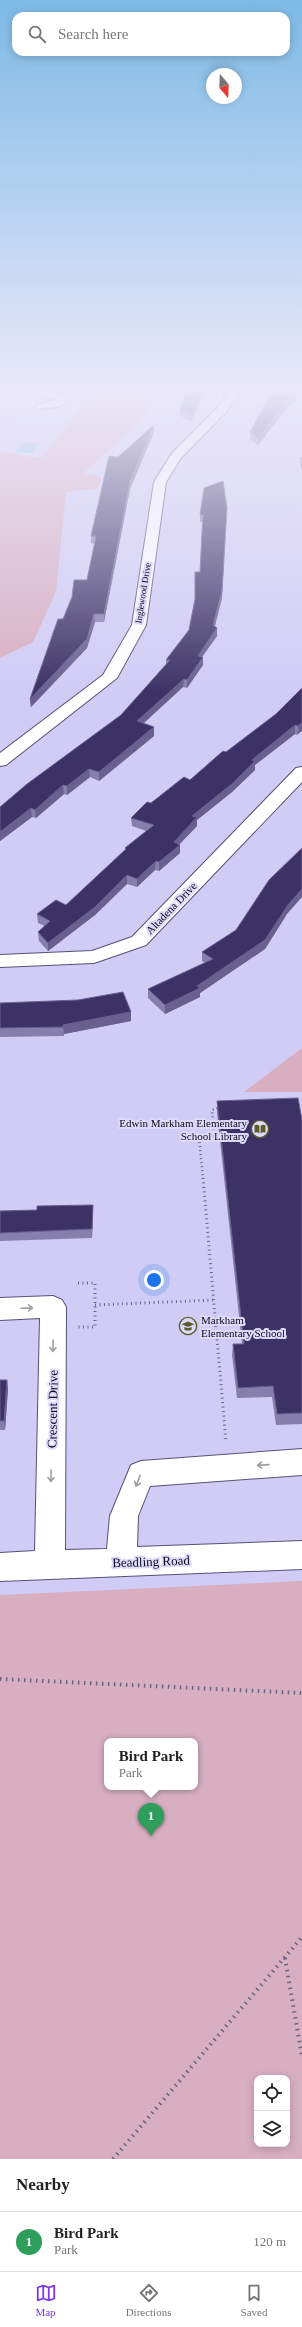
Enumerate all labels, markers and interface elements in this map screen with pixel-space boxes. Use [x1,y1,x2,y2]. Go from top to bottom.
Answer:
search box [12,12,290,56]
icon: search [26,23,48,45]
text: Search here [58,26,128,42]
north arrow [206,68,242,104]
street label: Inglewood Drive [133,562,153,624]
street label: Altadena Drive [143,879,199,936]
place label: Edwin Markham Elementary School Library [119,1117,247,1142]
library icon: Edwin Markham Elementary School Library [250,1119,270,1139]
your location [144,1270,164,1290]
one-way arrow [20,1304,33,1311]
place label: Markham Elementary School [201,1314,285,1339]
school or university icon: Markham Elementary School [178,1316,198,1336]
one-way arrow [49,1339,57,1352]
street label: Crescent Drive [44,1369,61,1448]
one-way arrow [257,1461,270,1469]
one-way arrow [47,1469,55,1482]
one-way arrow [134,1474,142,1486]
street label: Beadling Road [112,1553,191,1570]
popup [104,1738,198,1790]
text: Bird Park [119,1748,183,1764]
text: Park [119,1765,143,1780]
pin: 1 [138,1803,164,1836]
map controls [254,2075,290,2147]
button: locate [254,2075,290,2111]
button: layers [254,2111,290,2147]
text: Nearby [16,2175,70,2194]
text: Bird Park [54,2225,119,2241]
text: 1 [26,2234,32,2249]
text: 120 m [253,2234,286,2249]
text: Park [54,2242,78,2257]
tab: Map [35,2282,57,2318]
tab: Directions [126,2282,171,2318]
tab: Saved [241,2282,267,2318]

